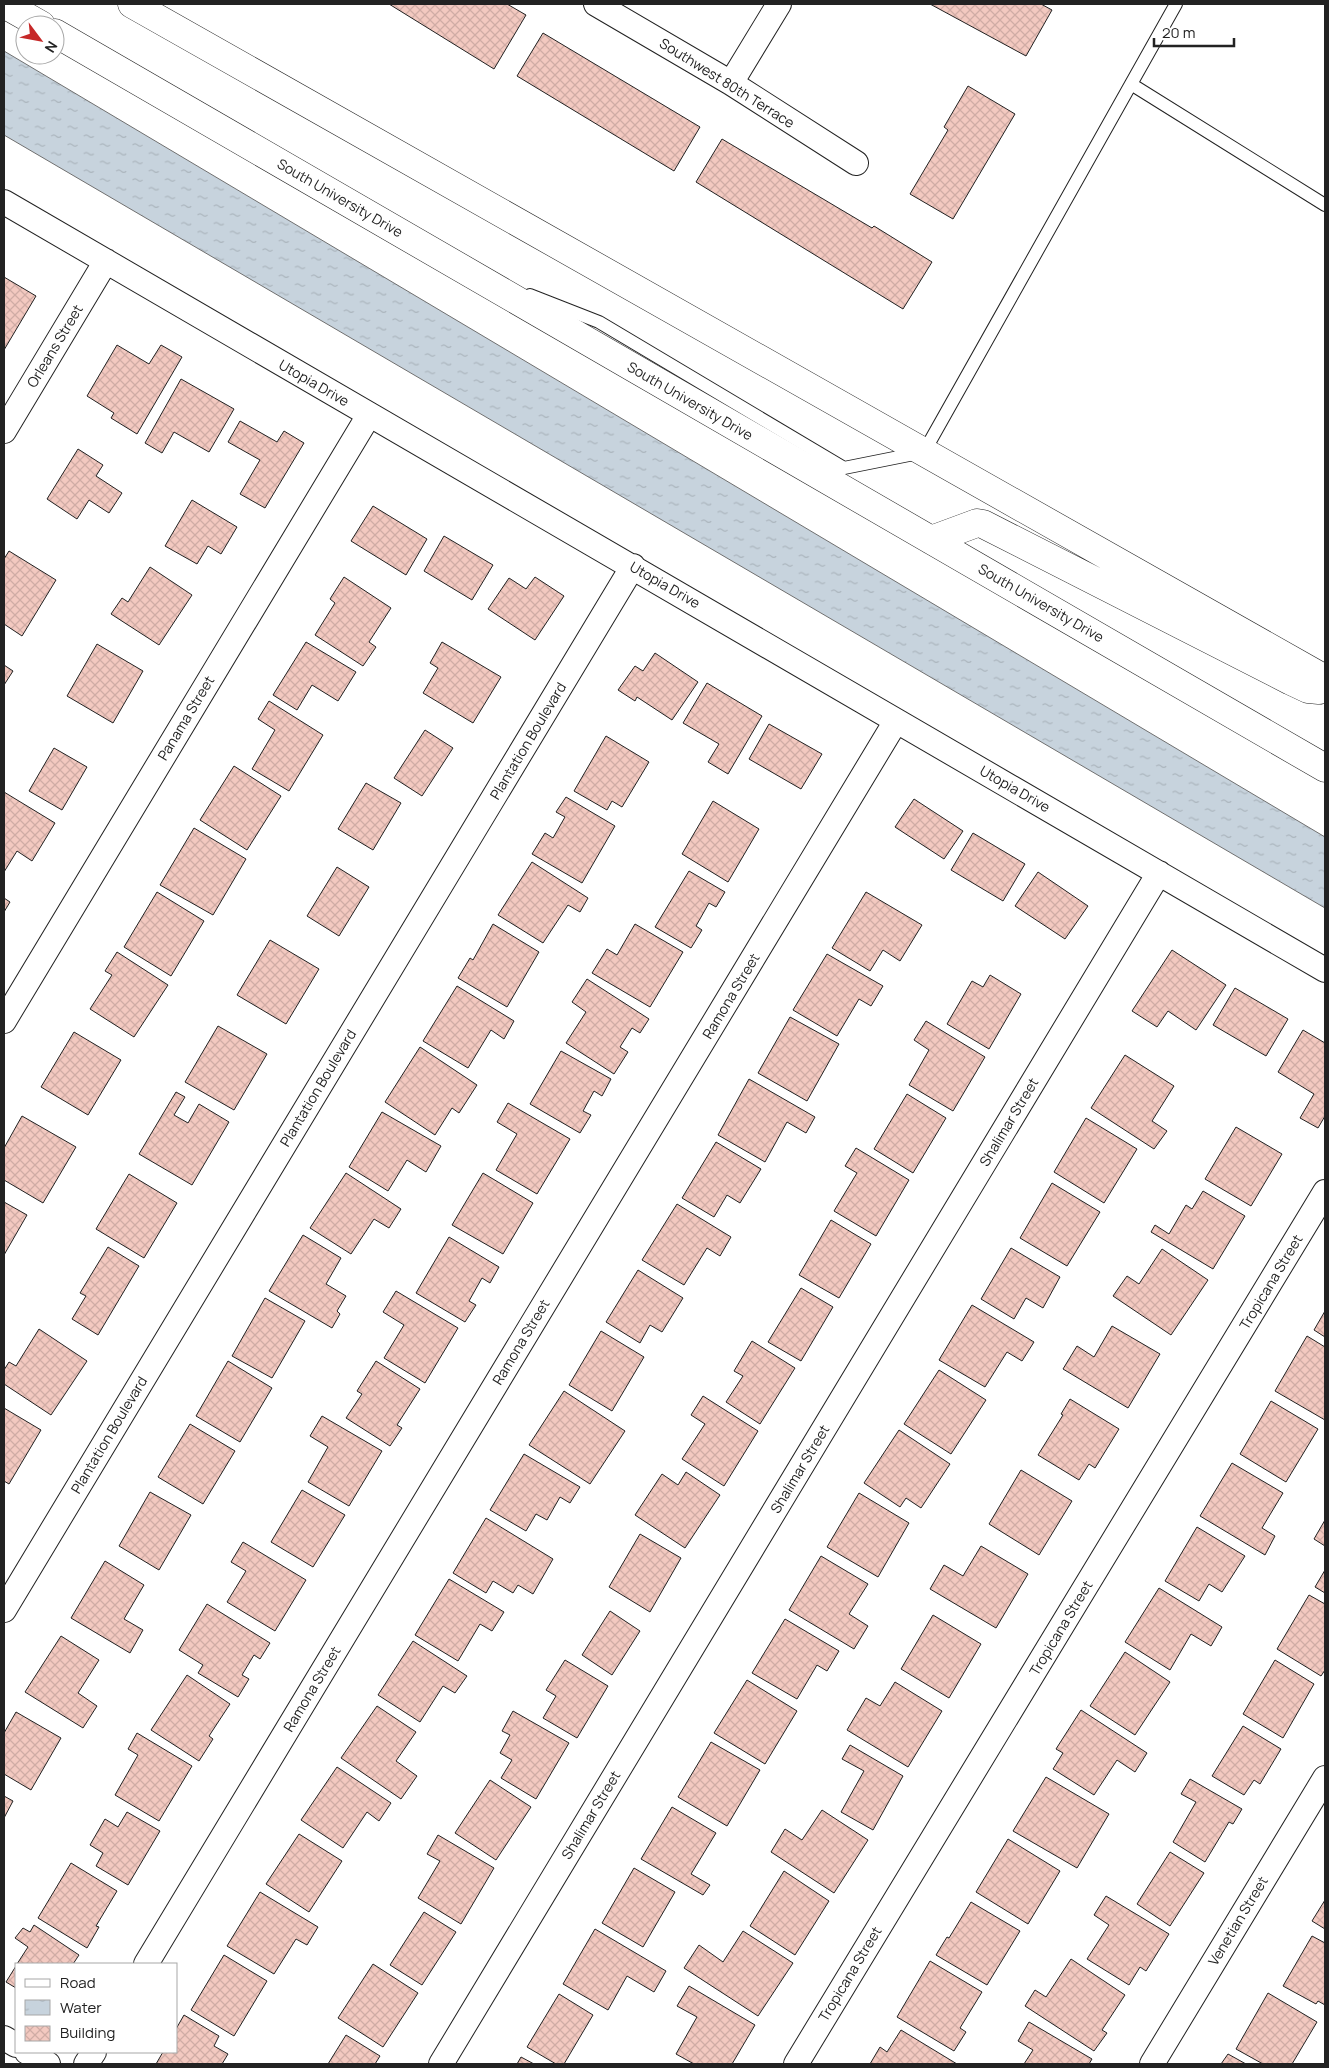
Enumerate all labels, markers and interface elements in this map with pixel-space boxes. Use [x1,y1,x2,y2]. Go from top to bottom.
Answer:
north arrow [15,15,65,65]
scale bar [1154,15,1234,47]
text: 20 m [1162,22,1195,43]
street label: Southwest 80th Terrace [656,33,798,132]
text: N [41,38,62,56]
street label: South University Drive [274,154,407,241]
street label: Orleans Street [22,300,87,391]
street label: Utopia Drive [276,355,353,410]
street label: South University Drive [624,357,757,444]
street label: Utopia Drive [627,557,704,612]
street label: South University Drive [975,559,1108,646]
street label: Panama Street [153,672,219,764]
street label: Plantation Boulevard [485,679,570,803]
street label: Utopia Drive [977,761,1054,816]
street label: Ramona Street [698,949,764,1042]
street label: Plantation Boulevard [275,1026,360,1150]
street label: Shalimar Street [975,1074,1043,1169]
street label: Tropicana Street [1235,1230,1307,1333]
street label: Ramona Street [488,1295,554,1388]
street label: Plantation Boulevard [66,1373,151,1497]
street label: Shalimar Street [766,1421,834,1516]
street label: Tropicana Street [1025,1576,1097,1679]
street label: Ramona Street [279,1642,345,1735]
street label: Shalimar Street [557,1767,625,1862]
street label: Venetian Street [1203,1872,1272,1969]
street label: Tropicana Street [814,1922,886,2025]
legend [15,1963,178,2053]
text: Road [60,1972,96,1993]
text: Water [60,1997,102,2018]
text: Building [60,2022,115,2043]

